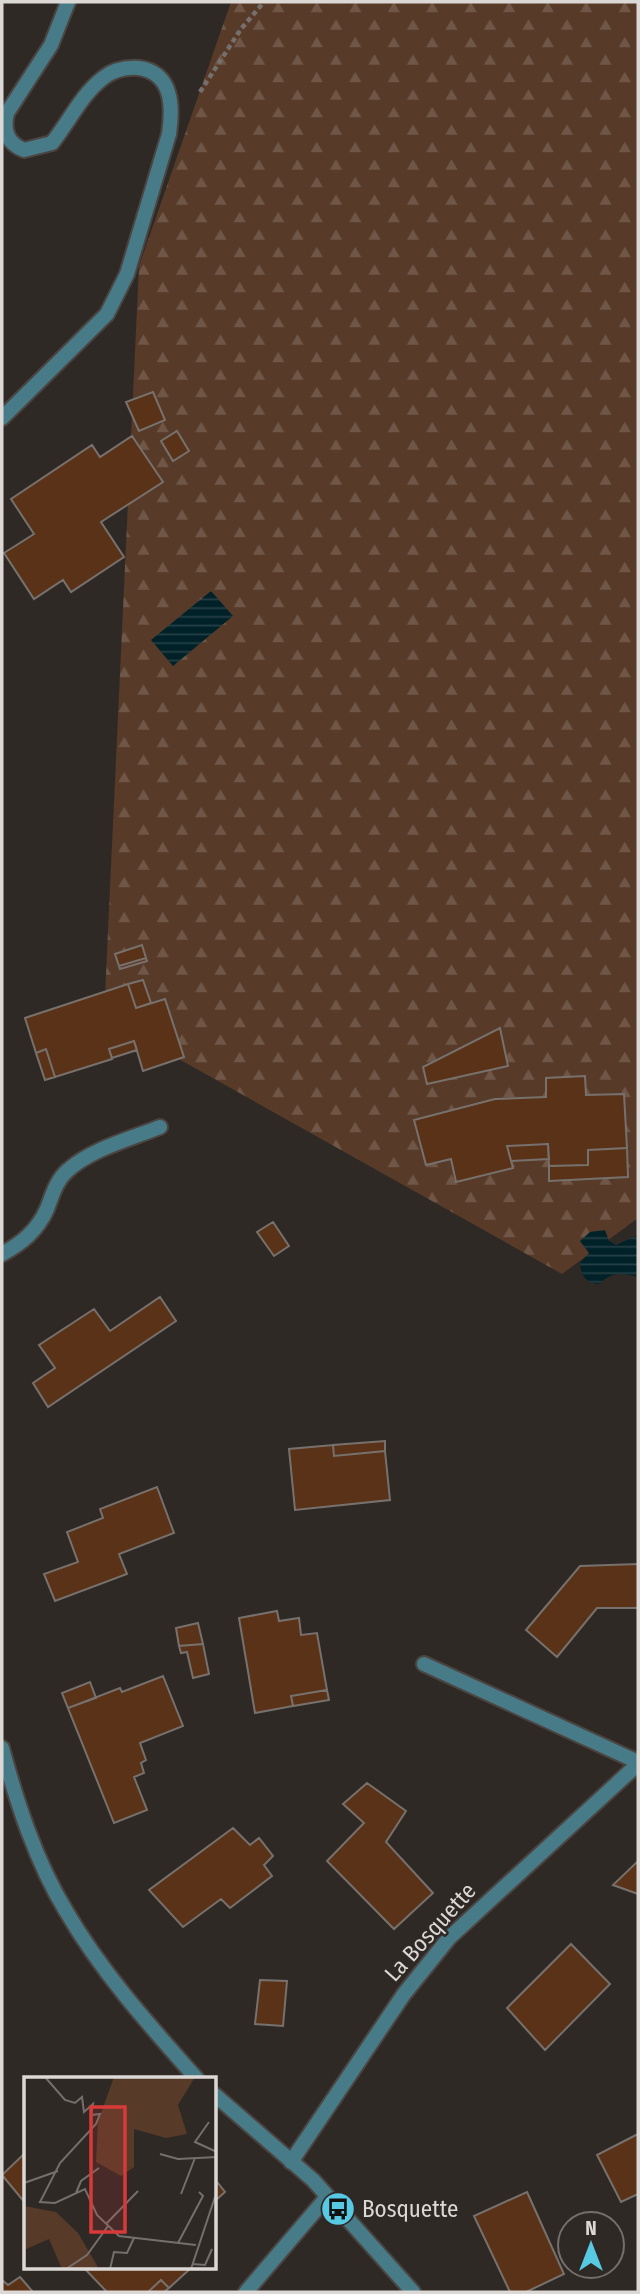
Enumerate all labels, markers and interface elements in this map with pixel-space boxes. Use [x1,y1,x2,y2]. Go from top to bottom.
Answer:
street label: La Bosquette [378,1877,482,1987]
inset map [24,2077,217,2270]
bus stop icon: Bosquette [319,2190,357,2228]
place label: Bosquette [362,2195,458,2223]
north arrow [556,2210,626,2280]
text: N [585,2217,597,2240]

